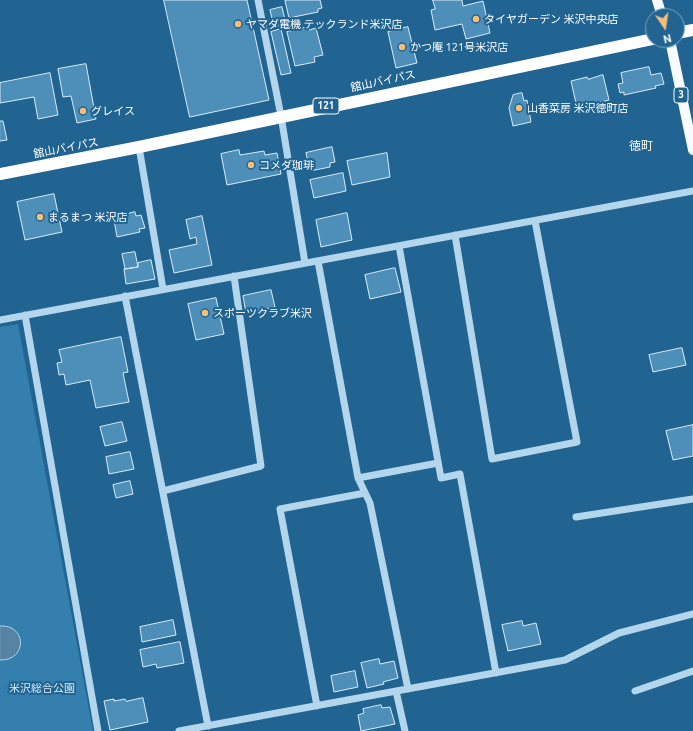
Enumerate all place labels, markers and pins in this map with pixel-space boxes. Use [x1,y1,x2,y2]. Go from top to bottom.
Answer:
place label: タイヤガーデン 米沢中央店 [484,12,619,26]
marker: タイヤガーデン 米沢中央店 [471,14,481,24]
place label: ヤマダ電機 テックランド米沢店 [246,17,403,31]
marker: ヤマダ電機 テックランド米沢店 [233,19,243,29]
place label: かつ庵 121号米沢店 [410,40,508,54]
marker: かつ庵 121号米沢店 [397,42,407,52]
place label: 山香菜房 米沢徳町店 [527,101,629,115]
marker: 山香菜房 米沢徳町店 [514,103,524,113]
place label: グレイス [91,104,135,118]
marker: グレイス [78,106,88,116]
place label: コメダ珈琲 [259,158,314,172]
marker: コメダ珈琲 [246,160,256,170]
place label: まるまつ 米沢店 [48,210,128,224]
marker: まるまつ 米沢店 [35,212,45,222]
place label: スポーツクラブ米沢 [213,306,312,320]
marker: スポーツクラブ米沢 [200,308,210,318]

